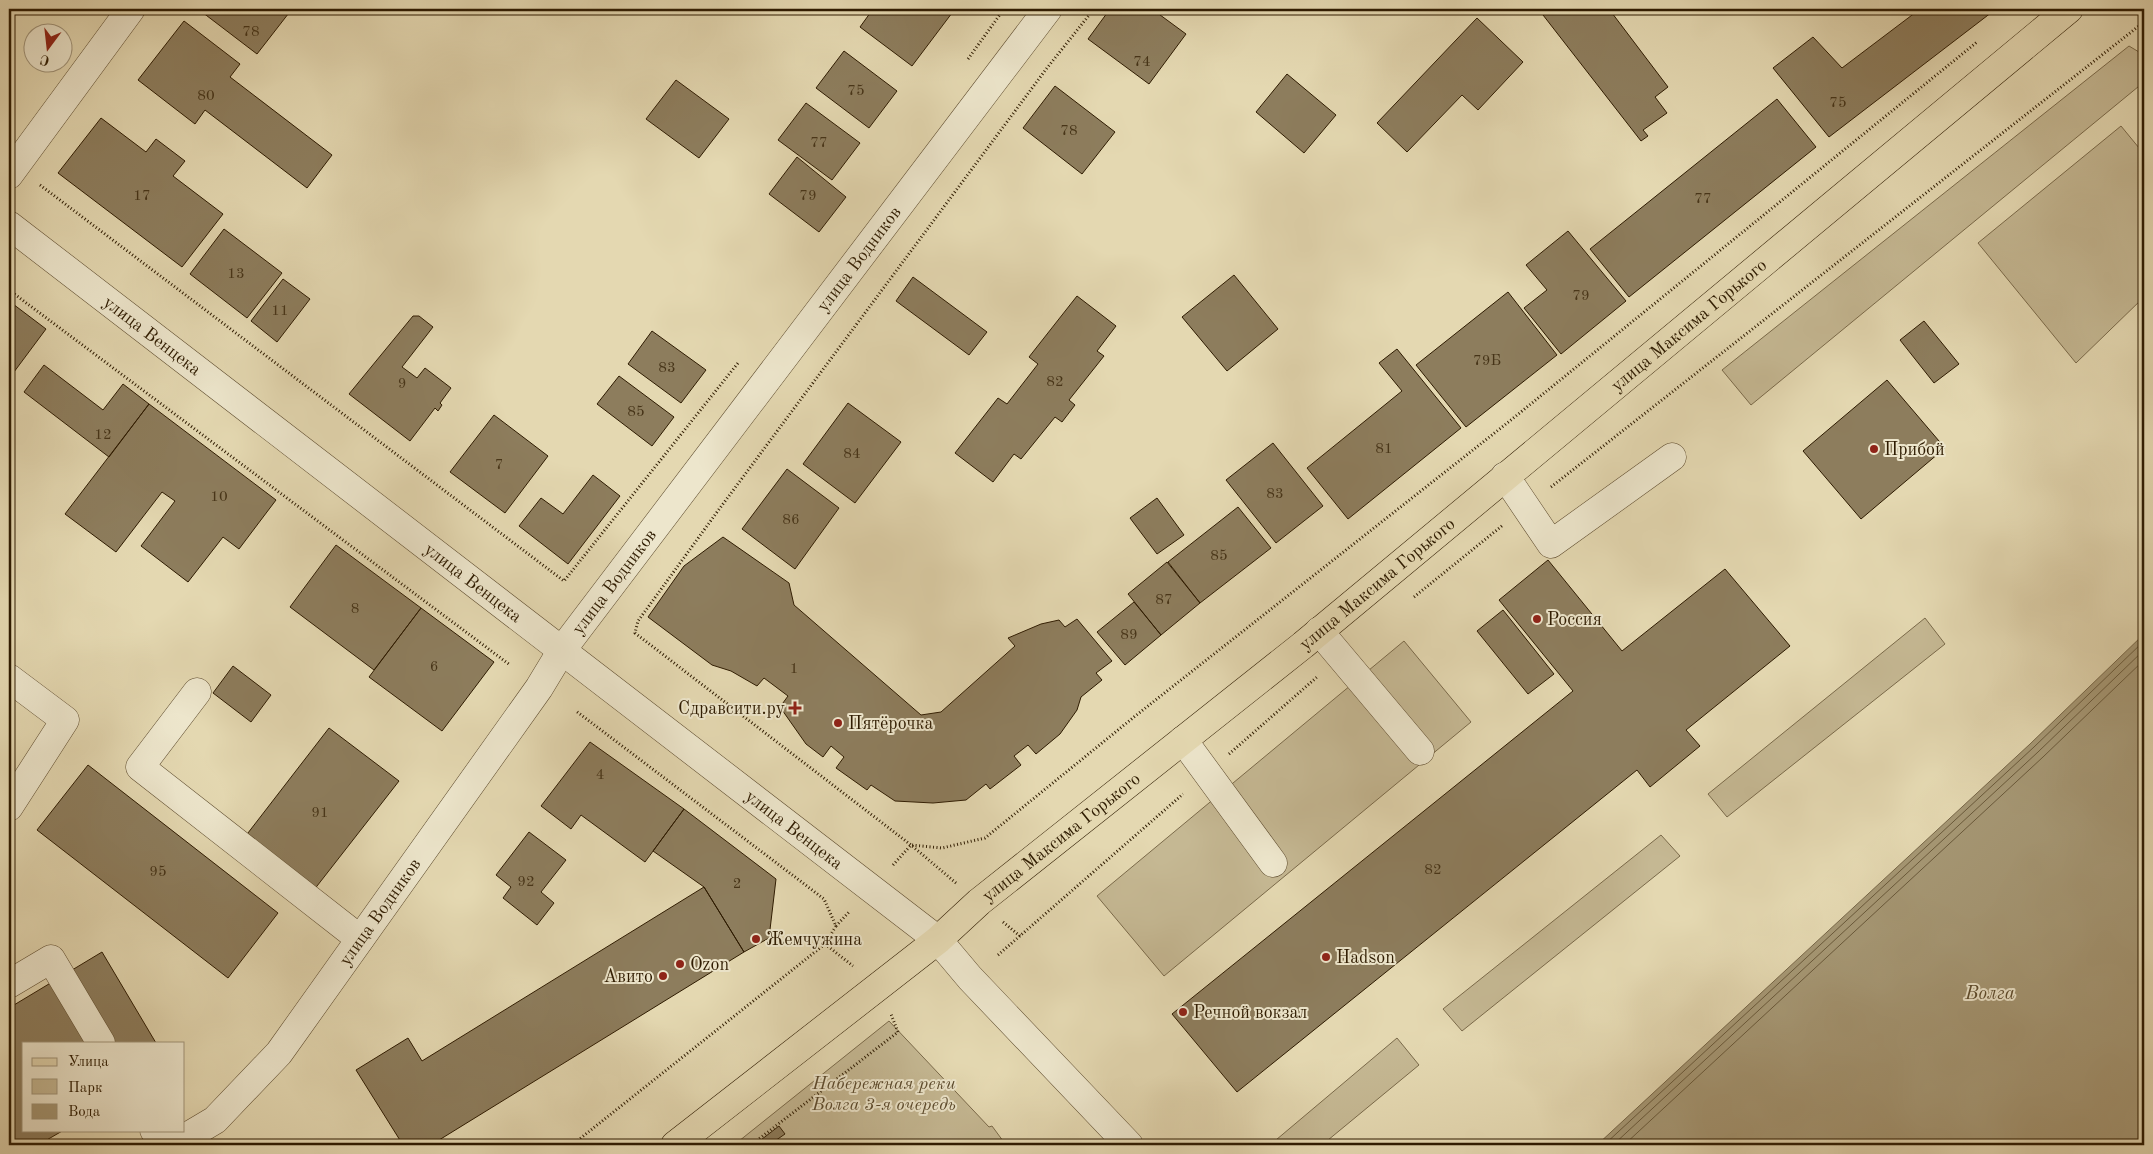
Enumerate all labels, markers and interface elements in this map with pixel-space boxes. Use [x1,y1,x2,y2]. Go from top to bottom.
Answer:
north arrow [22,22,72,72]
house number: 78 [242,25,260,40]
text: С [39,52,51,68]
house number: 74 [1133,55,1151,70]
house number: 75 [847,84,865,99]
house number: 80 [197,89,215,104]
house number: 75 [1829,96,1847,111]
house number: 78 [1060,124,1078,139]
house number: 77 [810,136,828,151]
house number: 17 [133,189,151,204]
house number: 79 [799,189,817,204]
house number: 77 [1694,192,1712,207]
street label: улица Водников [814,203,905,315]
street label: улица Максима Горького [1608,256,1770,395]
house number: 13 [227,267,245,282]
house number: 79 [1572,289,1590,304]
street label: улица Венцека [100,293,204,379]
house number: 11 [271,304,289,319]
house number: 79Б [1473,354,1501,369]
house number: 83 [658,361,676,376]
house number: 82 [1046,375,1064,390]
house number: 9 [398,377,406,392]
house number: 85 [627,405,645,420]
house number: 12 [94,428,112,443]
place label: Прибой [1884,441,1945,459]
house number: 81 [1375,442,1393,457]
marker: Прибой [1868,443,1880,455]
house number: 84 [843,447,861,462]
house number: 7 [495,458,503,473]
house number: 83 [1266,487,1284,502]
house number: 10 [210,490,228,505]
house number: 86 [782,513,800,528]
street label: улица Максима Горького [1296,515,1459,654]
street label: улица Водников [569,526,660,638]
street label: улица Венцека [421,540,525,626]
house number: 85 [1210,549,1228,564]
house number: 87 [1155,593,1173,608]
house number: 8 [351,602,359,617]
place label: Россия [1547,611,1602,629]
marker: Россия [1531,613,1543,625]
house number: 89 [1120,628,1138,643]
house number: 6 [430,660,438,675]
house number: 1 [790,662,798,677]
place label: Сдравсити.ру [678,700,785,718]
marker: Сдравсити.ру [789,702,801,714]
place label: Пятёрочка [848,715,934,733]
marker: Пятёрочка [832,717,844,729]
house number: 4 [596,768,604,783]
street label: улица Максима Горького [979,770,1144,906]
street label: улица Венцека [742,787,846,873]
house number: 91 [311,806,329,821]
street label: улица Водников [336,855,425,969]
house number: 82 [1424,863,1442,878]
house number: 95 [149,865,167,880]
house number: 92 [517,875,535,890]
house number: 2 [733,877,741,892]
place label: Жемчужина [766,931,862,949]
marker: Жемчужина [750,933,762,945]
place label: Hadson [1336,949,1395,967]
marker: Hadson [1320,951,1332,963]
place label: Ozon [690,956,729,974]
marker: Ozon [674,958,686,970]
place label: Авито [604,968,653,986]
marker: Авито [657,970,669,982]
water label: Волга [1964,985,2015,1004]
place label: Речной вокзал [1193,1004,1307,1022]
marker: Речной вокзал [1177,1006,1189,1018]
legend [22,1042,185,1132]
text: Улица [68,1055,109,1070]
park label: Набережная реки Волга 3-я очередь [811,1075,956,1114]
text: Парк [68,1081,103,1096]
text: Вода [68,1105,101,1120]

